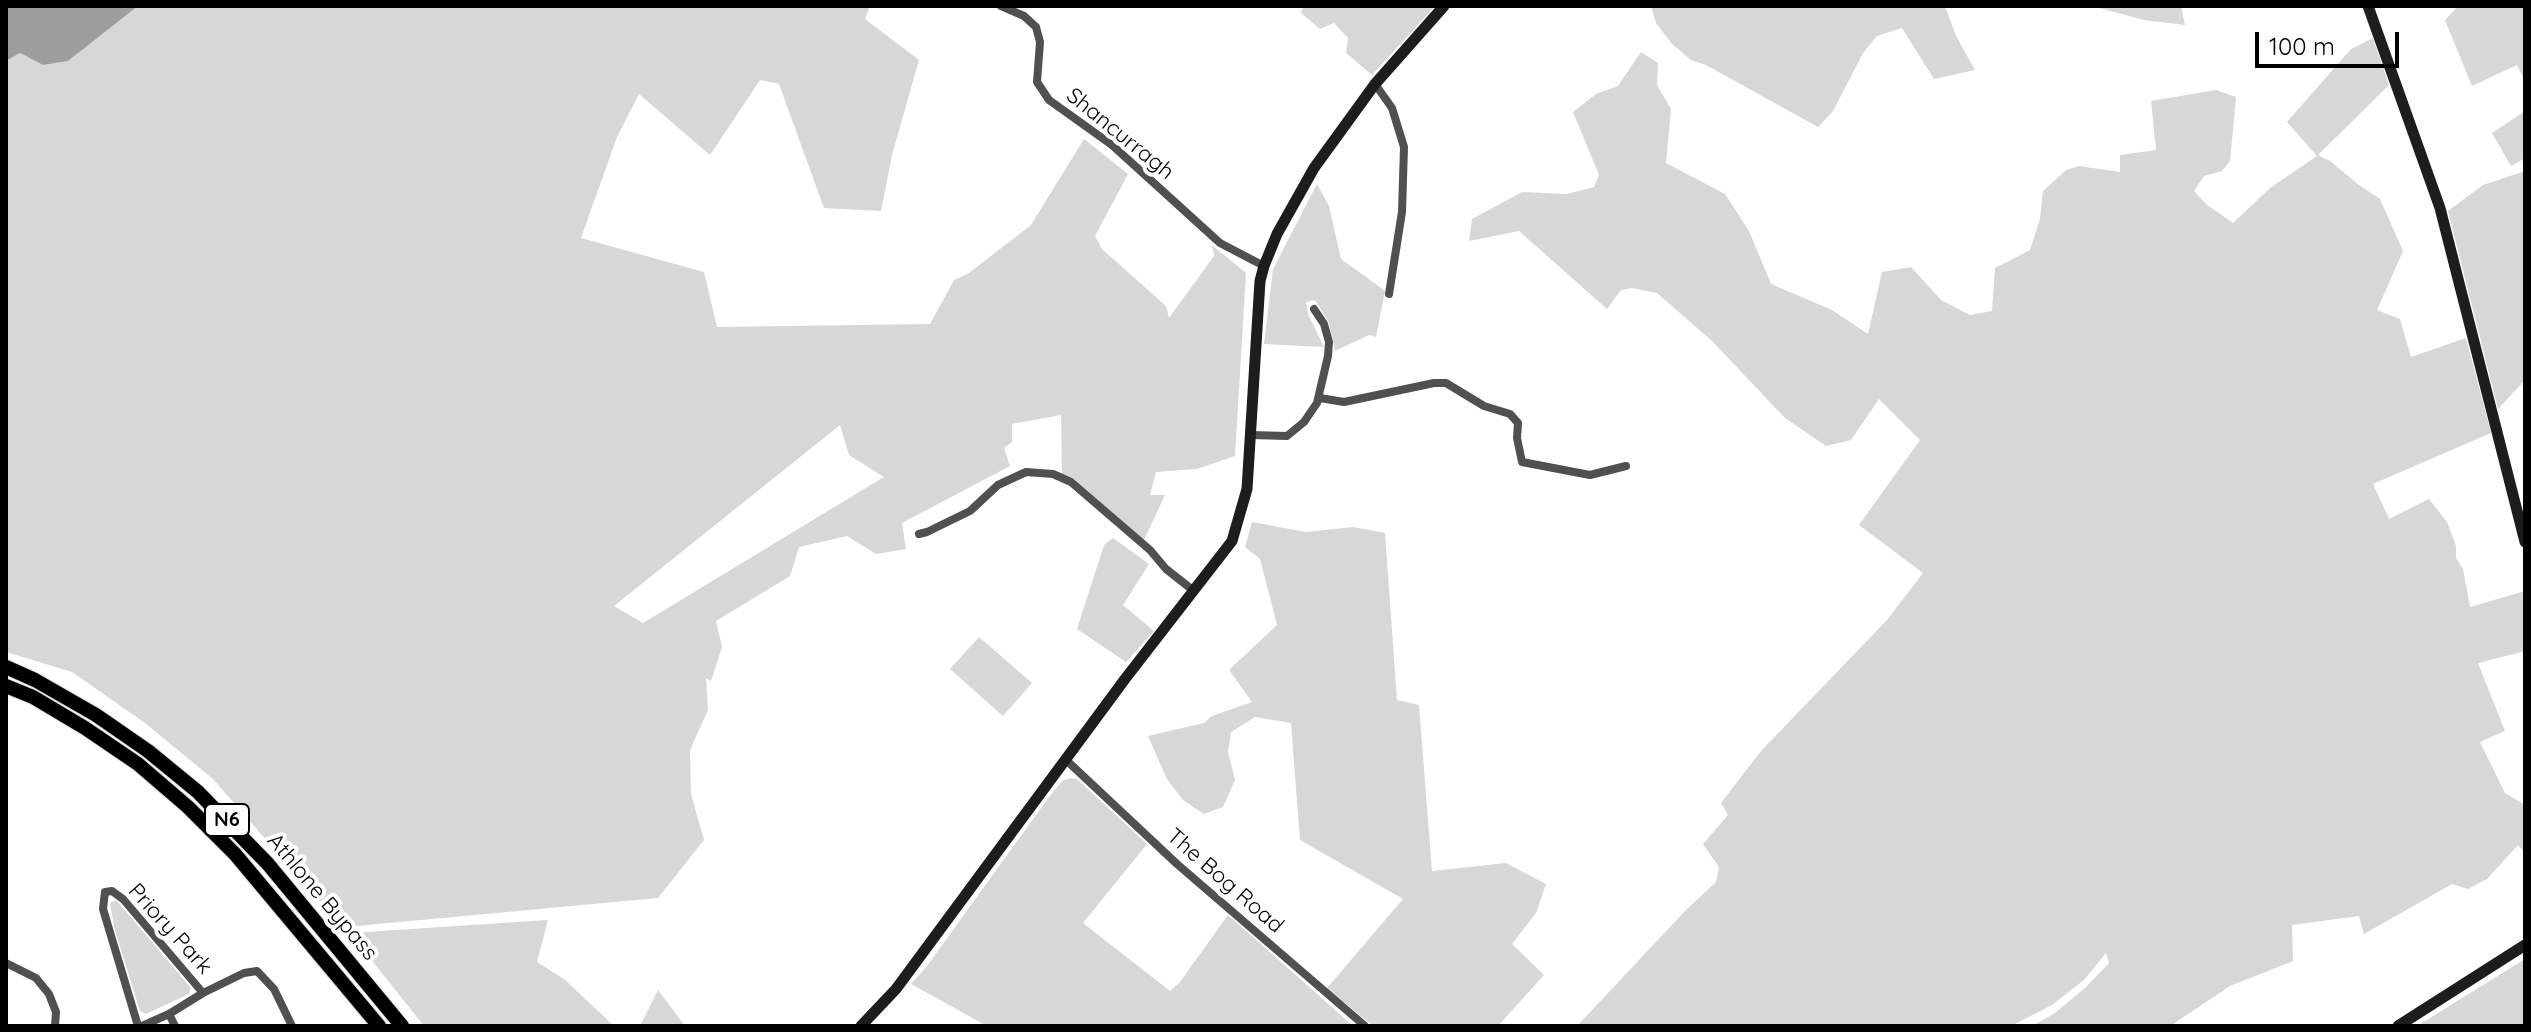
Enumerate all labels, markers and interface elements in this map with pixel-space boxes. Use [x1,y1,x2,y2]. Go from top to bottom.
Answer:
scale bar [2259,16,2403,66]
text: 100 m [2269,31,2335,61]
street label: Shancurragh [1061,83,1179,185]
road number: N6 [205,804,249,836]
street label: The Bog Road [1161,823,1289,939]
street label: Athlone Bypass [261,828,383,966]
street label: Priory Park [122,878,218,980]

